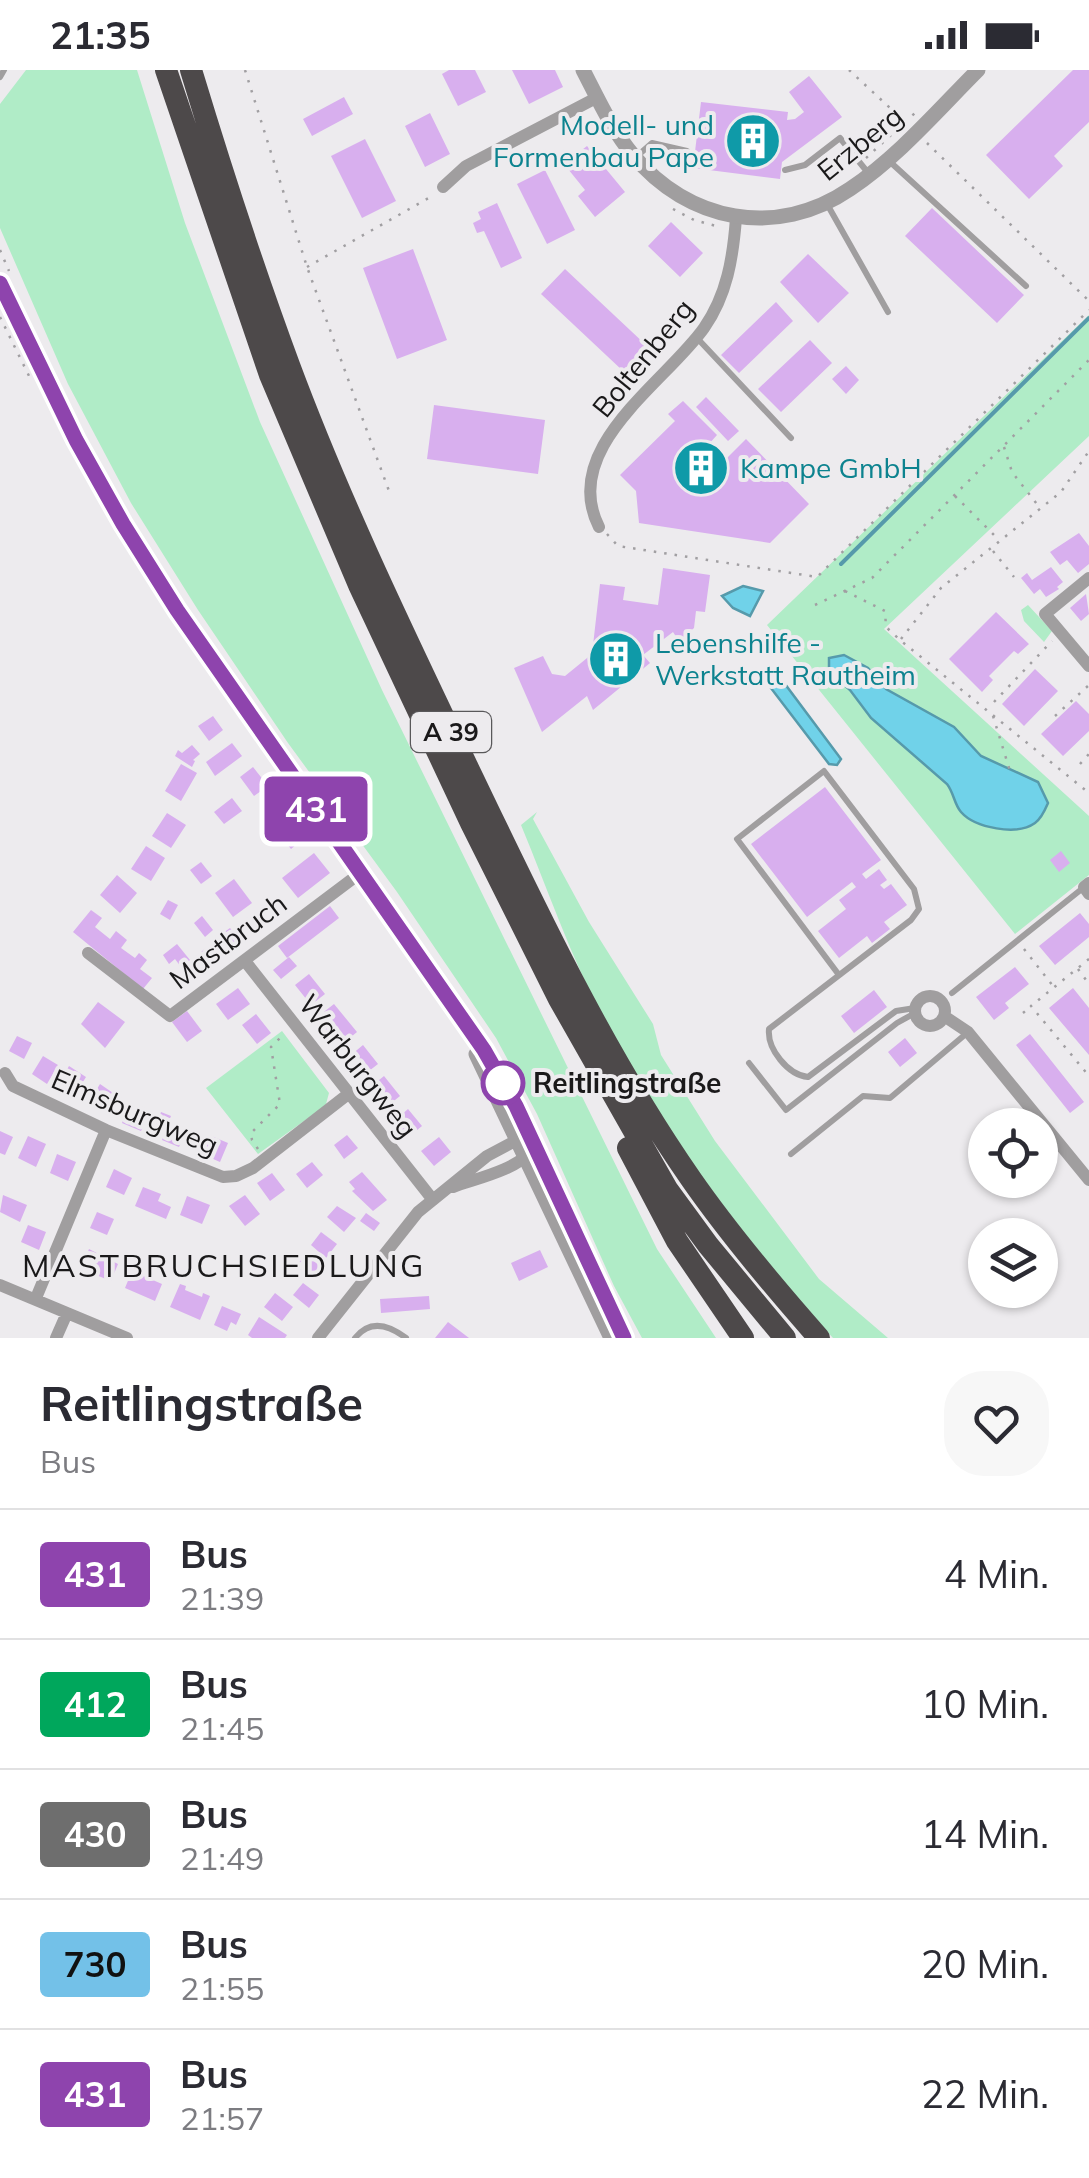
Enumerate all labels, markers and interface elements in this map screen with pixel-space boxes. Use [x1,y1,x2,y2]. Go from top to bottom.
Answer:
text: 21:35 [50,11,151,59]
street label: Erzberg [810,98,910,188]
place label: Modell- und Formenbau Pape [493,107,714,174]
building icon: Modell- und Formenbau Pape [723,111,783,171]
street label: Boltenberg [584,292,701,424]
building icon: Kampe GmbH [671,438,731,498]
place label: Kampe GmbH [740,450,922,485]
place label: Lebenshilfe - Werkstatt Rautheim [655,625,916,692]
building icon: Lebenshilfe - Werkstatt Rautheim [586,629,646,689]
road number: A 39 [411,712,491,752]
line badge: 431 [258,776,374,842]
text: 431 [284,787,348,831]
street label: Mastbruch [162,885,293,996]
street label: Warburgweg [291,987,425,1144]
street label: Elmsburgweg [47,1061,224,1162]
marker: Reitlingstraße [482,1062,524,1104]
place label: Reitlingstraße [533,1065,721,1100]
map controls [968,1108,1058,1308]
button: locate [968,1108,1058,1198]
button: layers [968,1218,1058,1308]
district label: MASTBRUCHSIEDLUNG [22,1245,426,1285]
button: heart [944,1371,1049,1476]
text: Reitlingstraße [40,1373,363,1433]
text: Bus [40,1441,96,1481]
text: Bus [180,1530,248,1578]
text: 4 Min. [944,1550,1049,1598]
text: 431 [63,1552,127,1596]
text: 21:39 [180,1578,264,1618]
text: Bus [180,1660,248,1708]
text: 10 Min. [921,1680,1049,1728]
text: 412 [63,1682,127,1726]
text: 21:45 [180,1708,264,1748]
text: Bus [180,1790,248,1838]
text: 14 Min. [921,1810,1049,1858]
text: 430 [63,1812,127,1856]
text: 21:49 [180,1838,264,1878]
text: Bus [180,1920,248,1968]
text: 20 Min. [921,1940,1049,1988]
text: 730 [63,1942,127,1986]
text: 21:55 [180,1968,264,2008]
text: Bus [180,2050,248,2098]
text: 22 Min. [921,2070,1049,2118]
text: 431 [63,2072,127,2116]
text: 21:57 [180,2098,264,2138]

